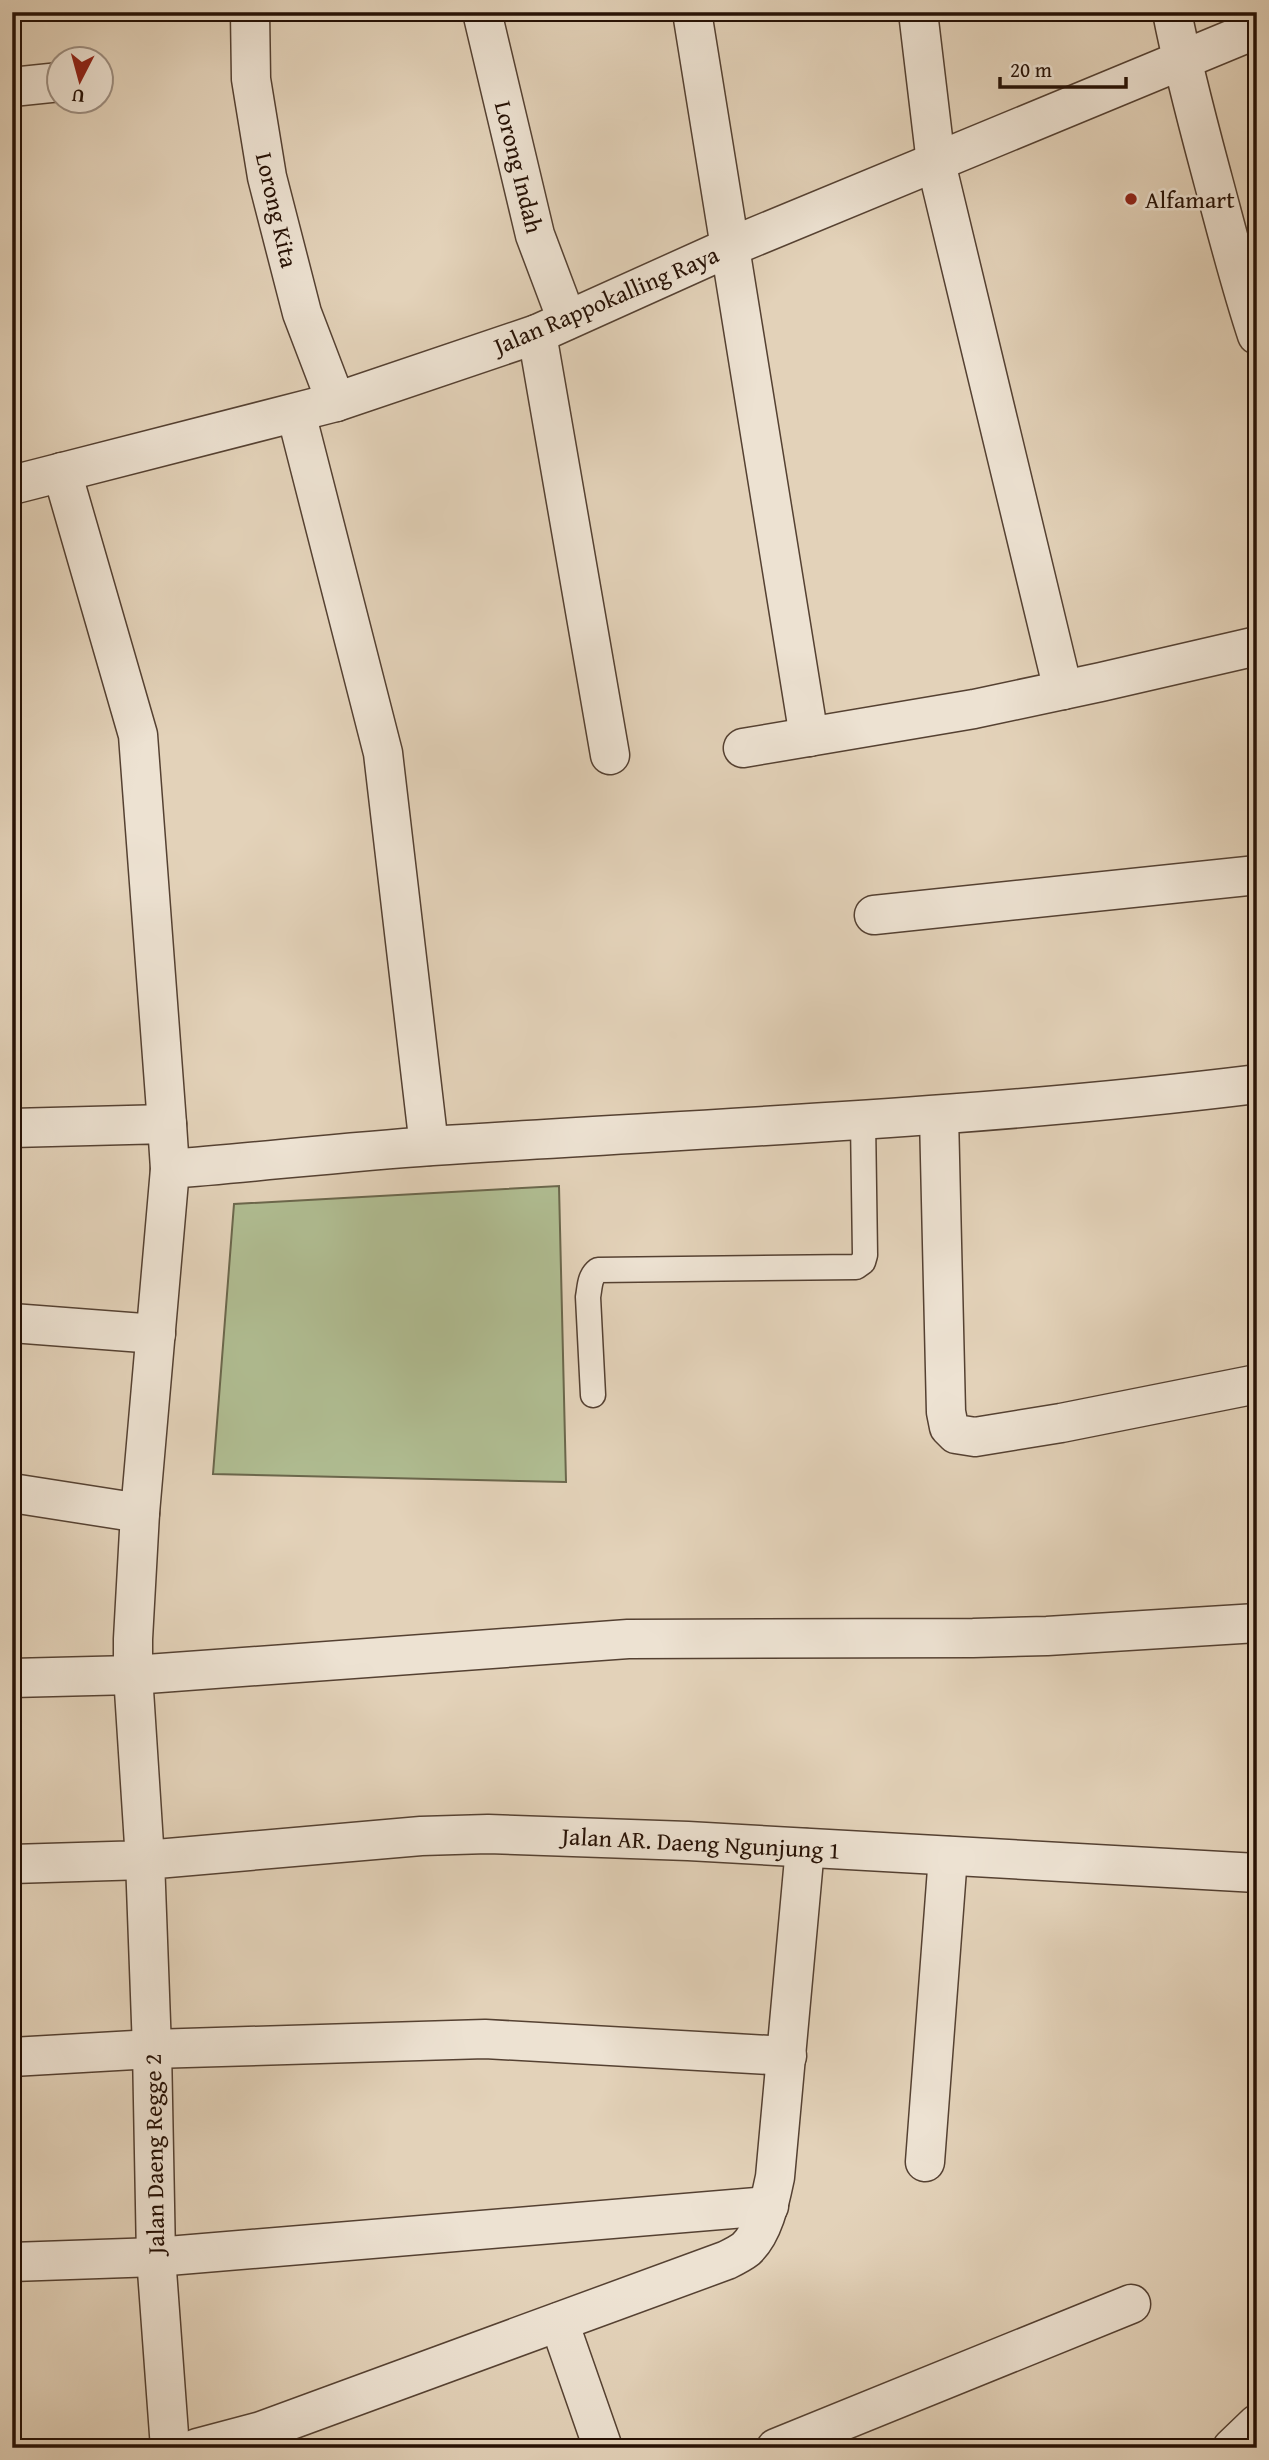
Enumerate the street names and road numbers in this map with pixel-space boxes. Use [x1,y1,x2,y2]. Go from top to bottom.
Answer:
street label: Lorong Indah [486,97,552,237]
street label: Lorong Kita [247,149,307,272]
street label: Jalan Rappokalling Raya [485,236,725,364]
street label: Jalan AR. Daeng Ngunjung 1 [558,1818,841,1868]
street label: Jalan Daeng Regge 2 [135,2053,173,2258]

